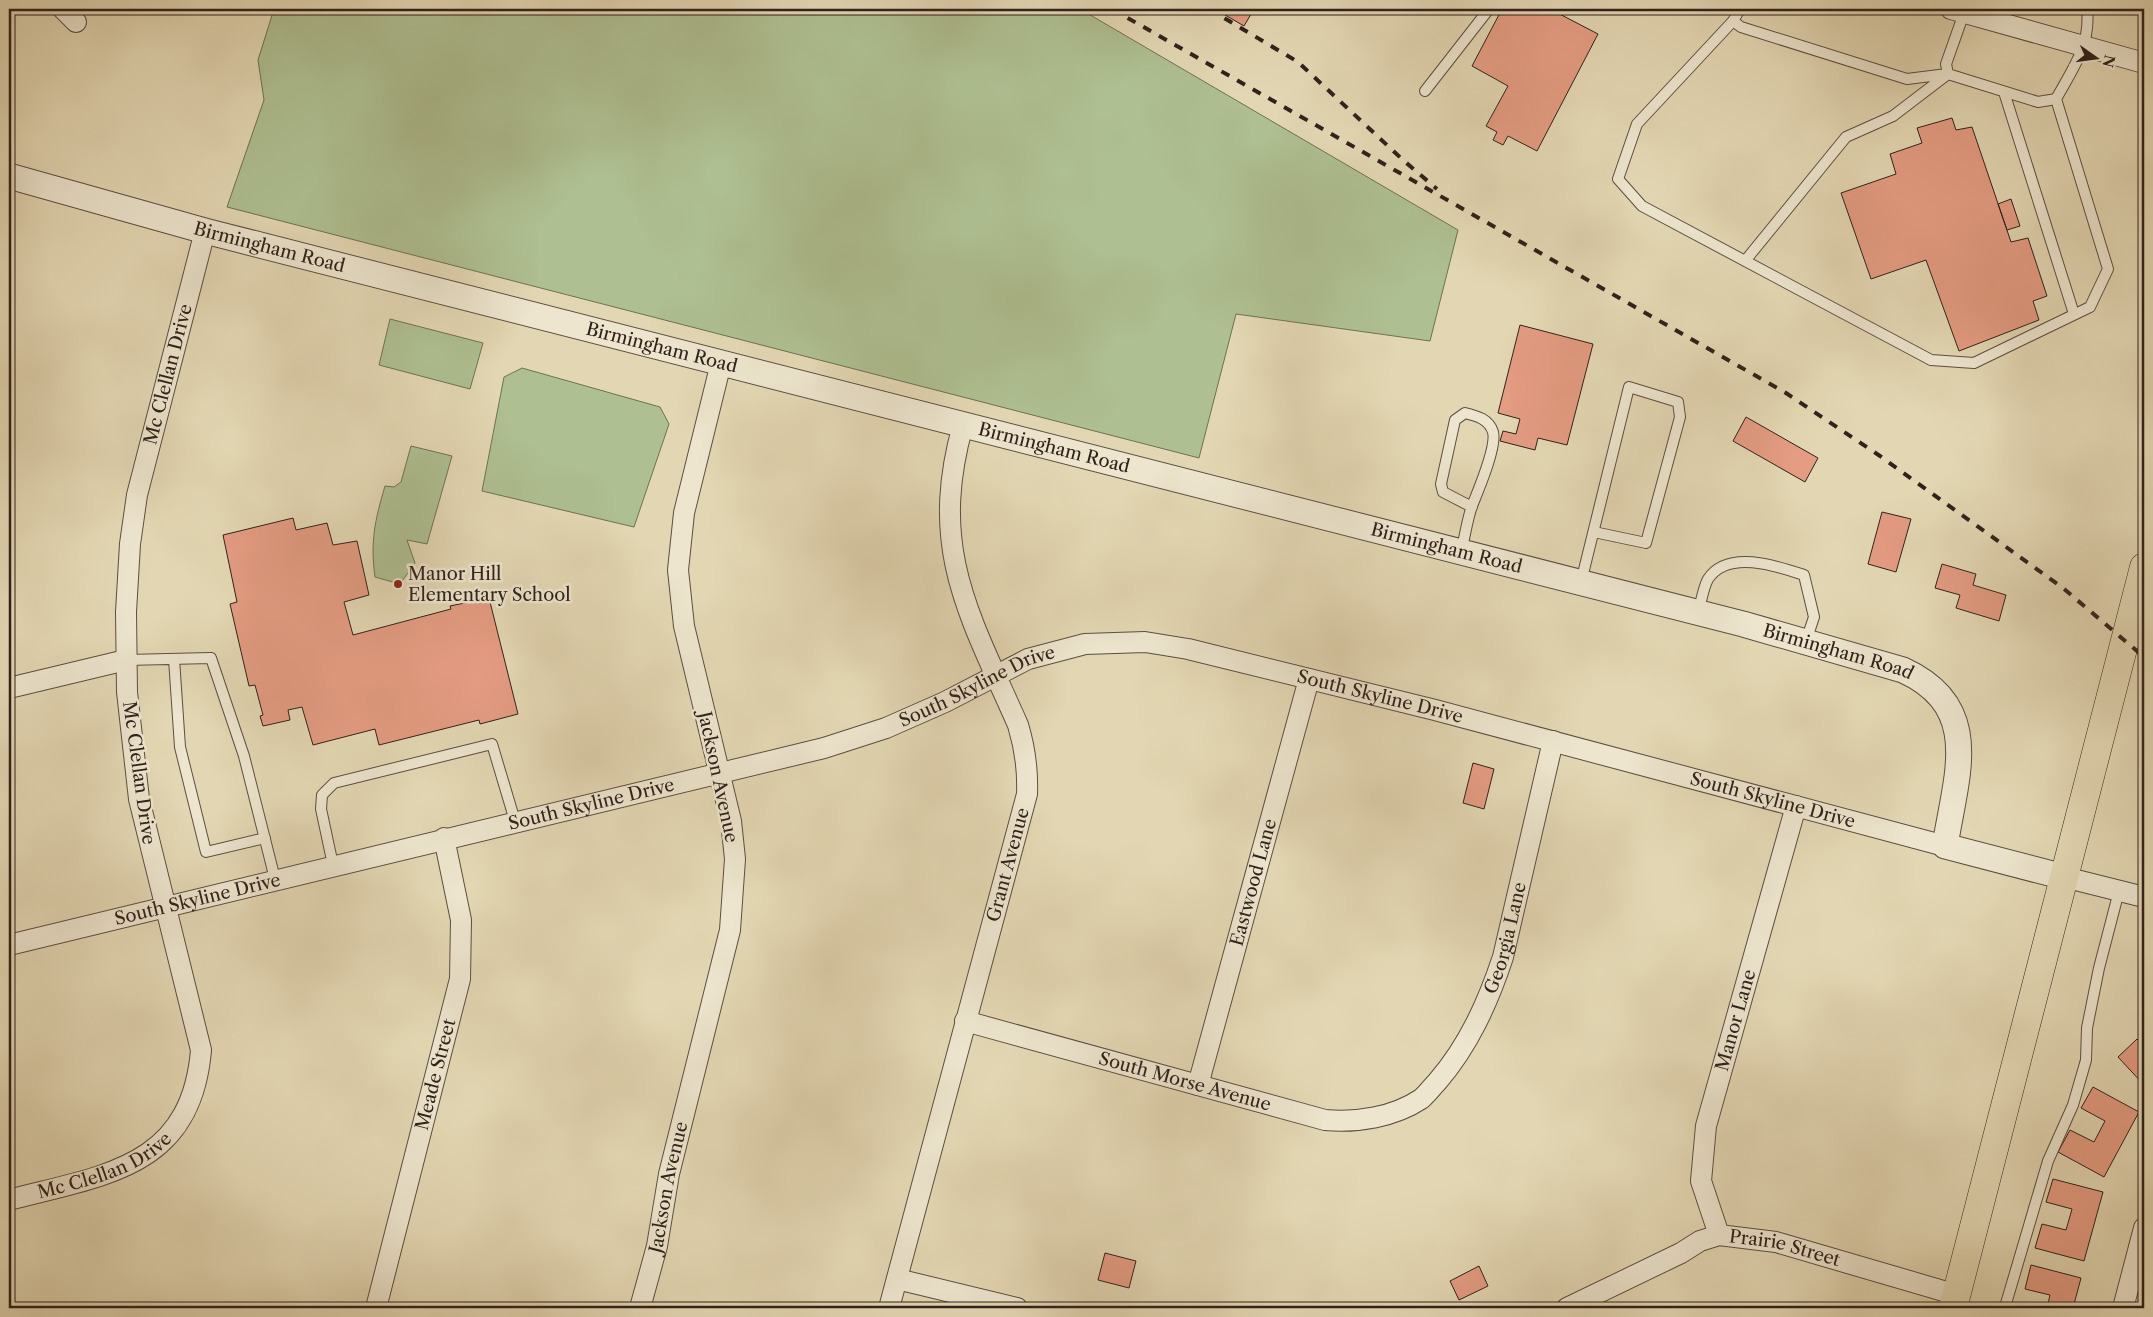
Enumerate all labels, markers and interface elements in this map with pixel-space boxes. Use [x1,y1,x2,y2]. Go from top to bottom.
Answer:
north arrow [2070,32,2120,82]
text: N [2098,53,2119,69]
street label: Birmingham Road [191,217,347,277]
street label: Mc Clellan Drive [139,302,197,447]
street label: Birmingham Road [584,318,740,378]
street label: Birmingham Road [976,418,1132,478]
street label: Birmingham Road [1368,518,1525,578]
place label: Manor Hill Elementary School [408,563,571,606]
marker: Manor Hill Elementary School [392,578,404,590]
street label: Birmingham Road [1760,619,1917,684]
street label: South Skyline Drive [896,641,1057,732]
street label: South Skyline Drive [1295,665,1465,728]
street label: Mc Clellan Drive [118,700,160,846]
street label: Jackson Avenue [693,706,743,845]
street label: South Skyline Drive [1688,768,1858,833]
street label: South Skyline Drive [506,774,676,835]
street label: Grant Avenue [982,805,1034,924]
street label: Eastwood Lane [1225,816,1281,949]
street label: South Skyline Drive [112,869,283,930]
street label: Georgia Lane [1480,880,1531,997]
street label: Manor Lane [1711,967,1760,1074]
street label: Meade Street [411,1016,461,1133]
street label: South Morse Avenue [1096,1047,1273,1116]
street label: Jackson Avenue [644,1119,693,1259]
street label: Mc Clellan Drive [35,1128,176,1203]
street label: Prairie Street [1728,1225,1843,1271]

